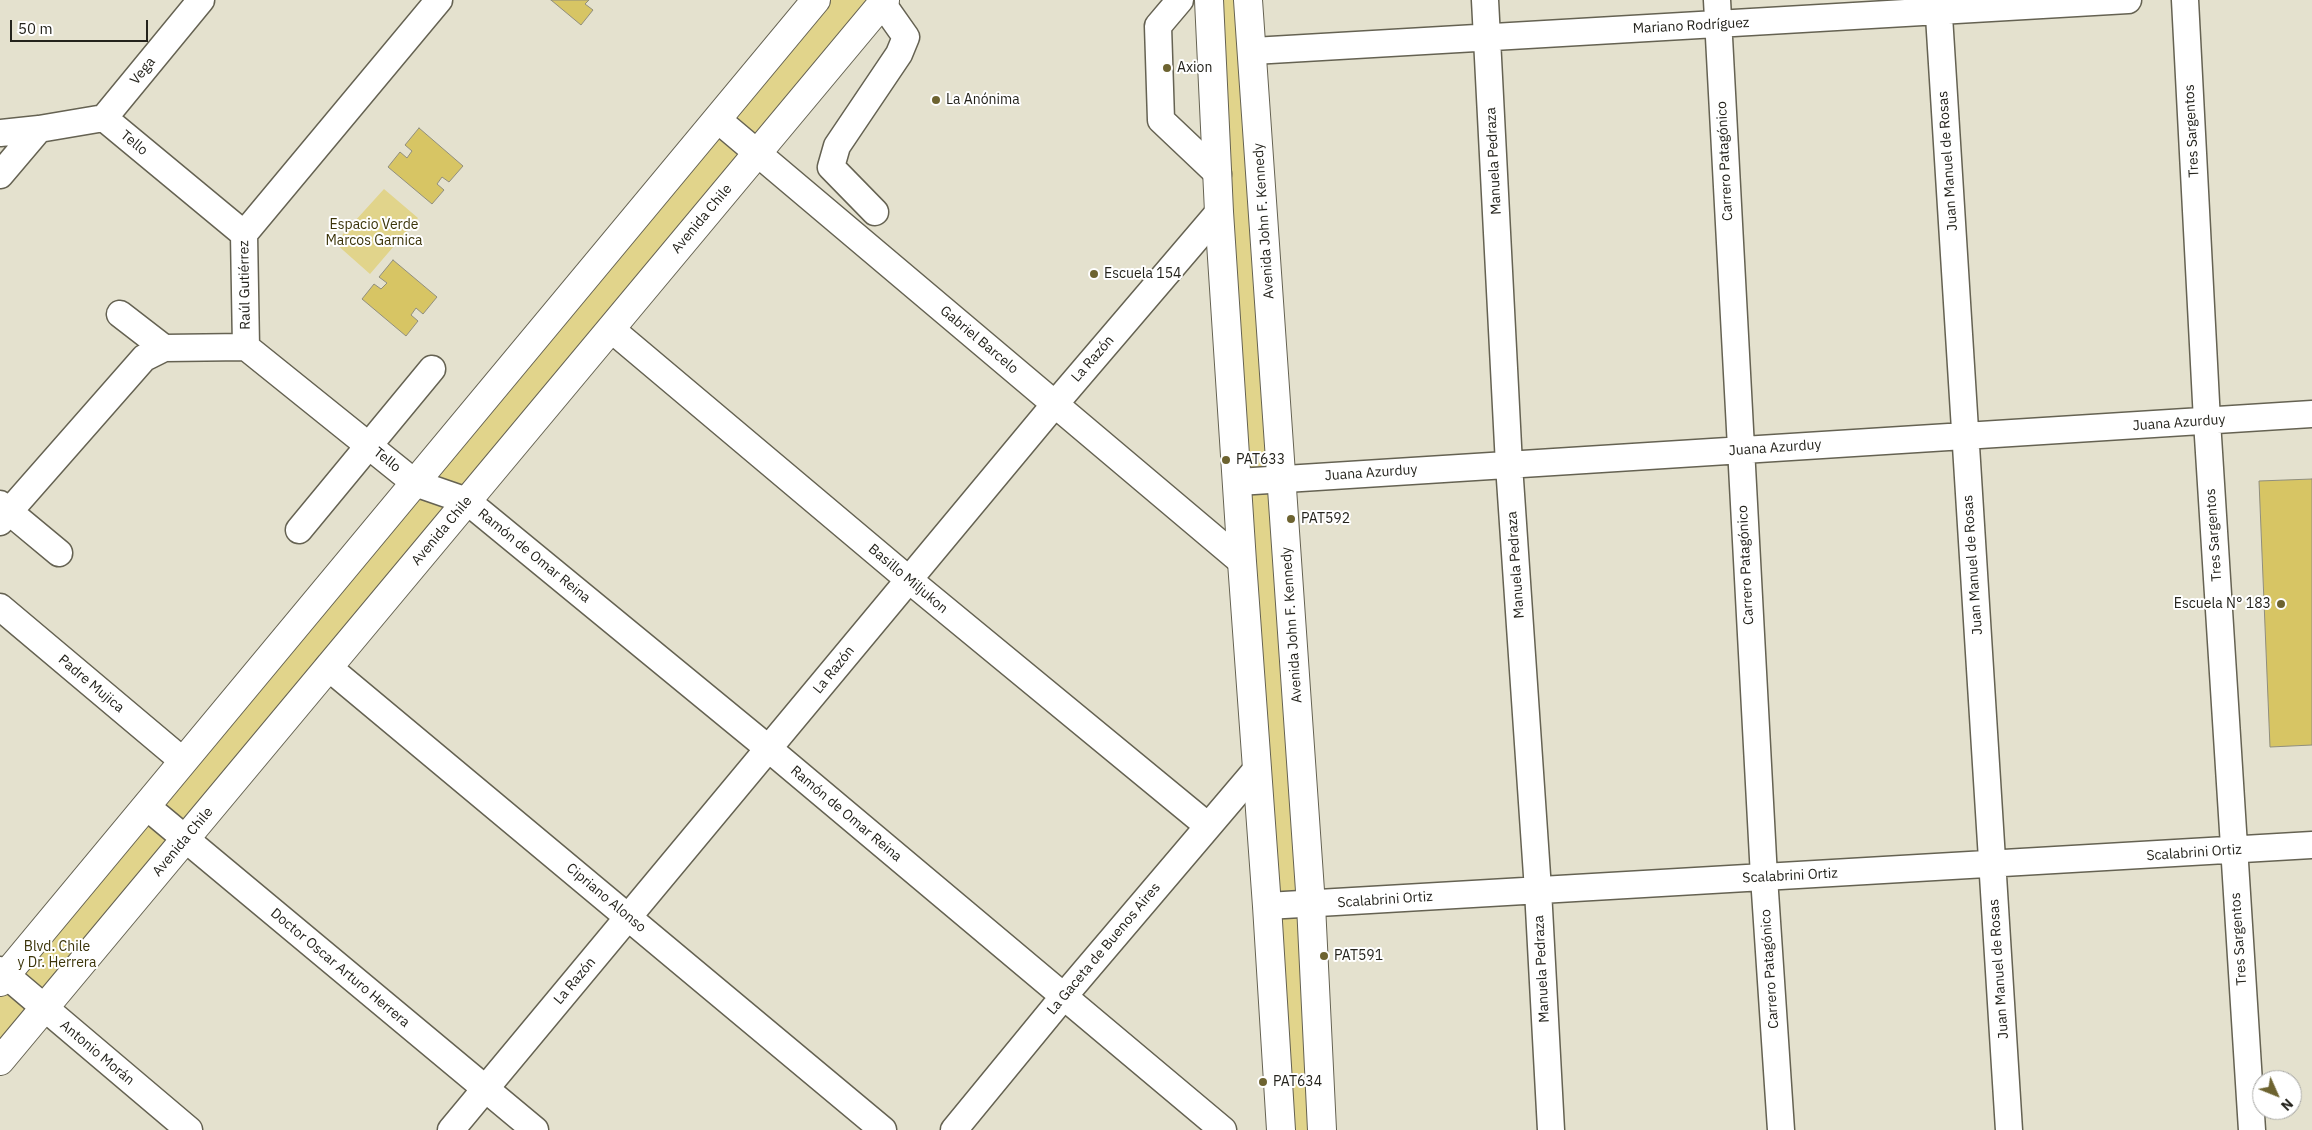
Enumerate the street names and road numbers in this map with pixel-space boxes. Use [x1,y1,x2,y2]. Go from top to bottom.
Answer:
street label: Mariano Rodríguez [1632,15,1750,37]
street label: Vega [127,54,159,88]
street label: Tres Sargentos [2181,84,2203,178]
street label: Juan Manuel de Rosas [1935,90,1961,232]
street label: Carrero Patagónico [1713,101,1737,221]
street label: Manuela Pedraza [1483,107,1505,215]
street label: Tello [117,127,151,159]
street label: Avenida John F. Kennedy [1250,142,1278,300]
street label: Avenida Chile [668,181,736,257]
street label: Raúl Gutiérrez [236,240,254,330]
street label: Gabriel Barcelo [937,302,1021,378]
street label: La Razón [1068,332,1118,386]
street label: Juana Azurduy [2132,411,2226,435]
street label: Juana Azurduy [1728,436,1822,460]
street label: Tello [370,444,404,476]
street label: Juana Azurduy [1324,461,1418,485]
street label: Tres Sargentos [2202,488,2226,582]
street label: Avenida Chile [408,493,476,569]
street label: Juan Manuel de Rosas [1960,494,1986,636]
street label: Ramón de Omar Reina [474,505,594,607]
street label: Carrero Patagónico [1734,505,1758,625]
street label: Manuela Pedraza [1504,511,1528,619]
street label: Basillo Miljukon [865,541,951,617]
street label: Avenida John F. Kennedy [1278,546,1306,704]
street label: La Razón [810,643,858,697]
street label: Padre Mujica [55,652,127,716]
street label: Ramón de Omar Reina [787,763,905,865]
street label: Avenida Chile [149,804,217,880]
street label: Scalabrini Ortiz [2146,841,2242,865]
street label: Cipriano Alonso [563,860,649,936]
street label: Scalabrini Ortiz [1742,865,1838,887]
street label: La Gaceta de Buenos Aires [1044,880,1164,1018]
street label: Scalabrini Ortiz [1337,888,1433,912]
street label: Tres Sargentos [2227,892,2251,986]
street label: Juan Manuel de Rosas [1986,898,2012,1040]
street label: Doctor Oscar Arturo Herrera [267,905,413,1031]
street label: Carrero Patagónico [1757,909,1783,1029]
street label: Manuela Pedraza [1531,915,1553,1023]
street label: La Razón [550,954,600,1008]
street label: Antonio Morán [56,1017,138,1089]

